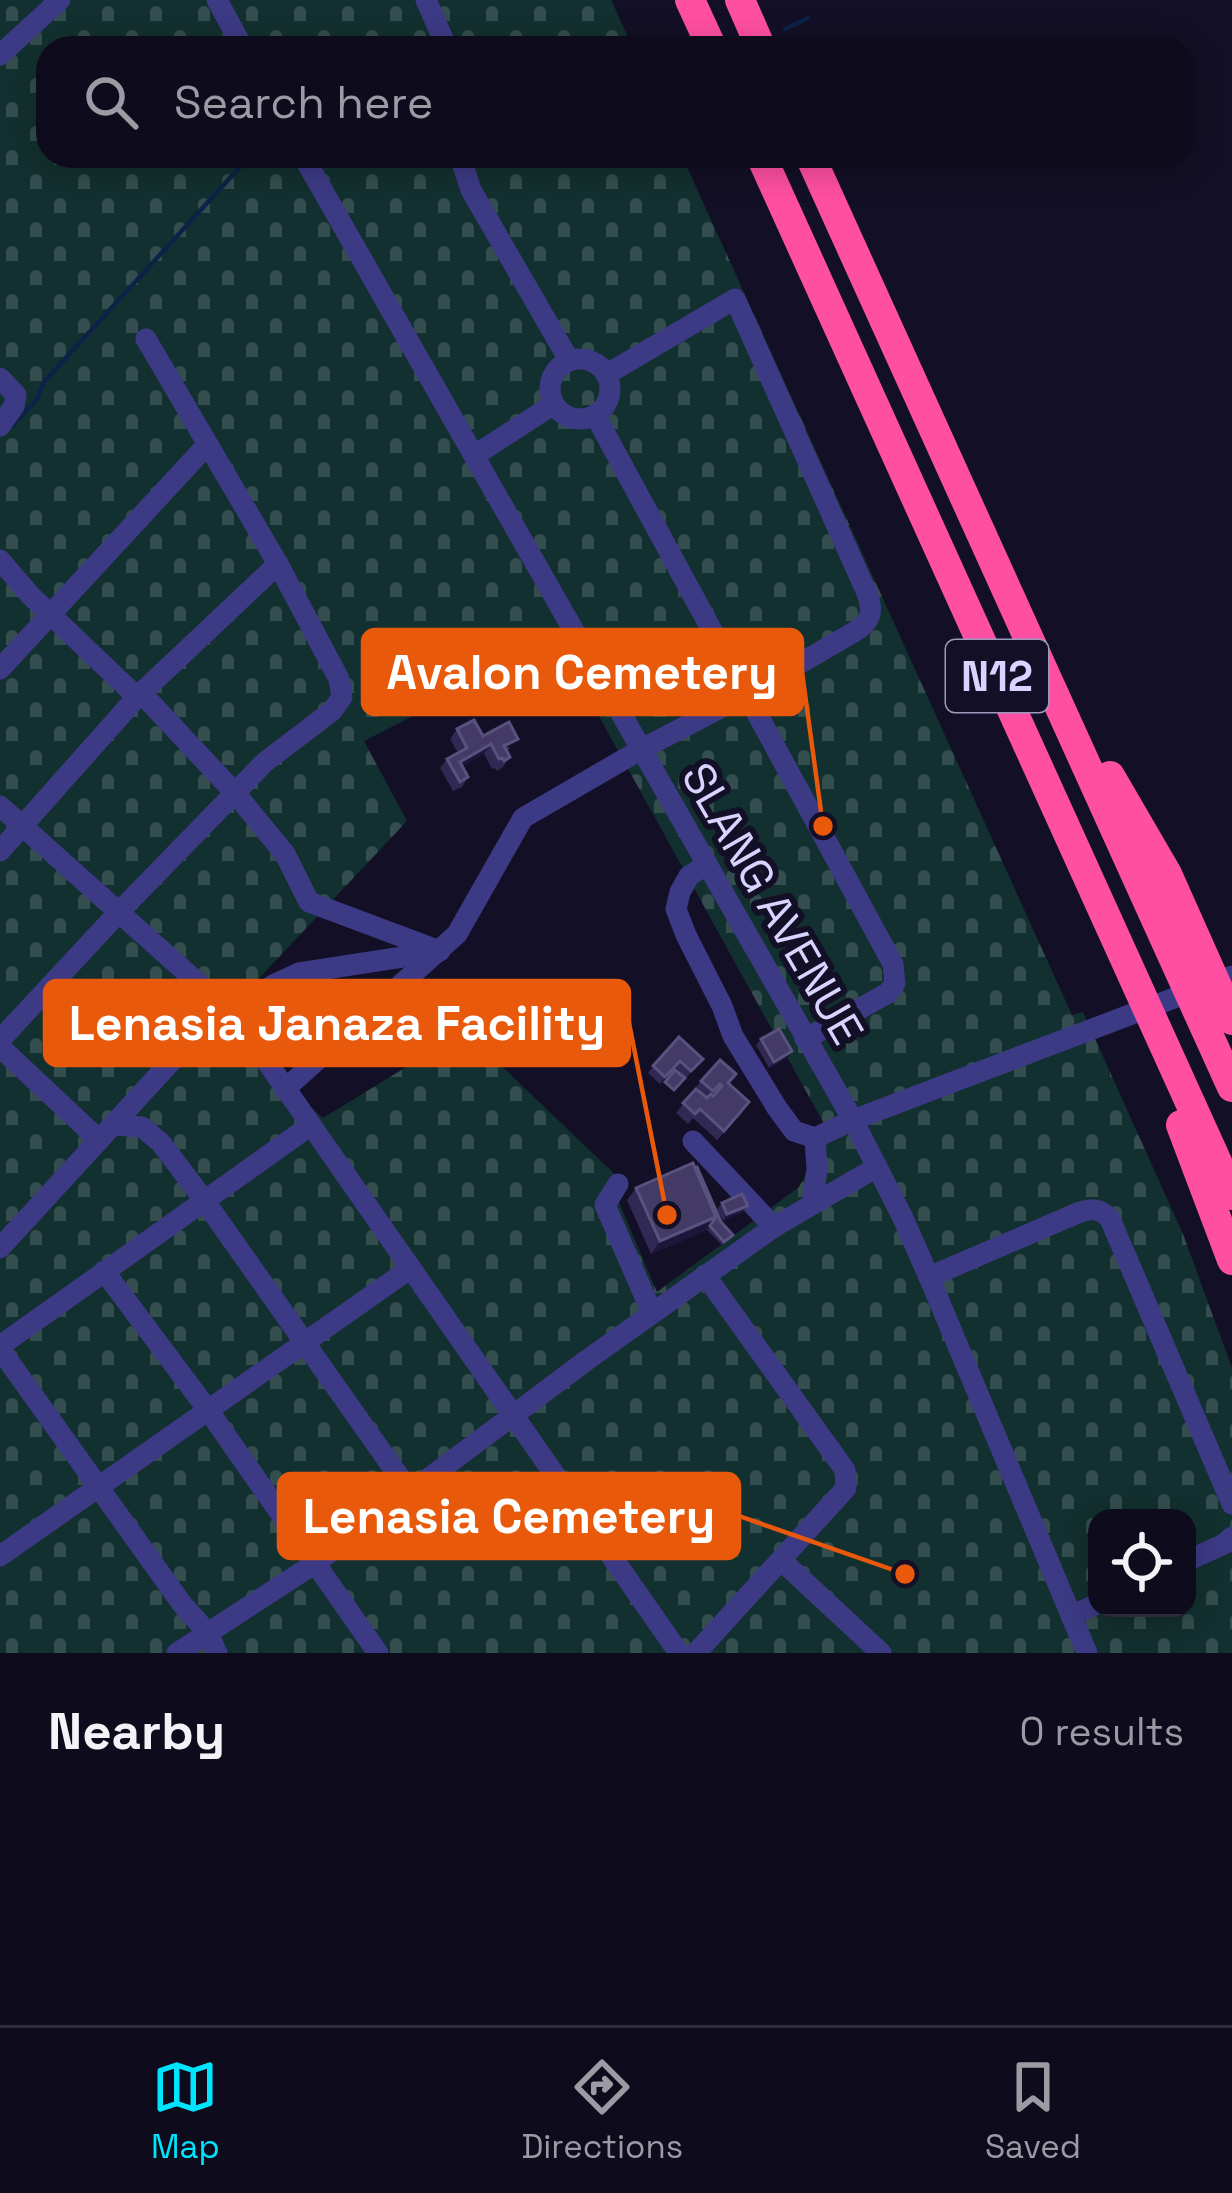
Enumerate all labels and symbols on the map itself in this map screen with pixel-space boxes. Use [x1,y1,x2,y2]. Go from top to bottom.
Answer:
callout: Avalon Cemetery [363,630,802,714]
road number: N12 [946,640,1048,712]
text: Avalon Cemetery [386,642,778,703]
street label: SLANG AVENUE [669,752,876,1054]
callout: Lenasia Janaza Facility [45,981,629,1065]
text: Lenasia Janaza Facility [69,993,605,1054]
callout: Lenasia Cemetery [279,1474,739,1558]
text: Lenasia Cemetery [303,1486,715,1547]

